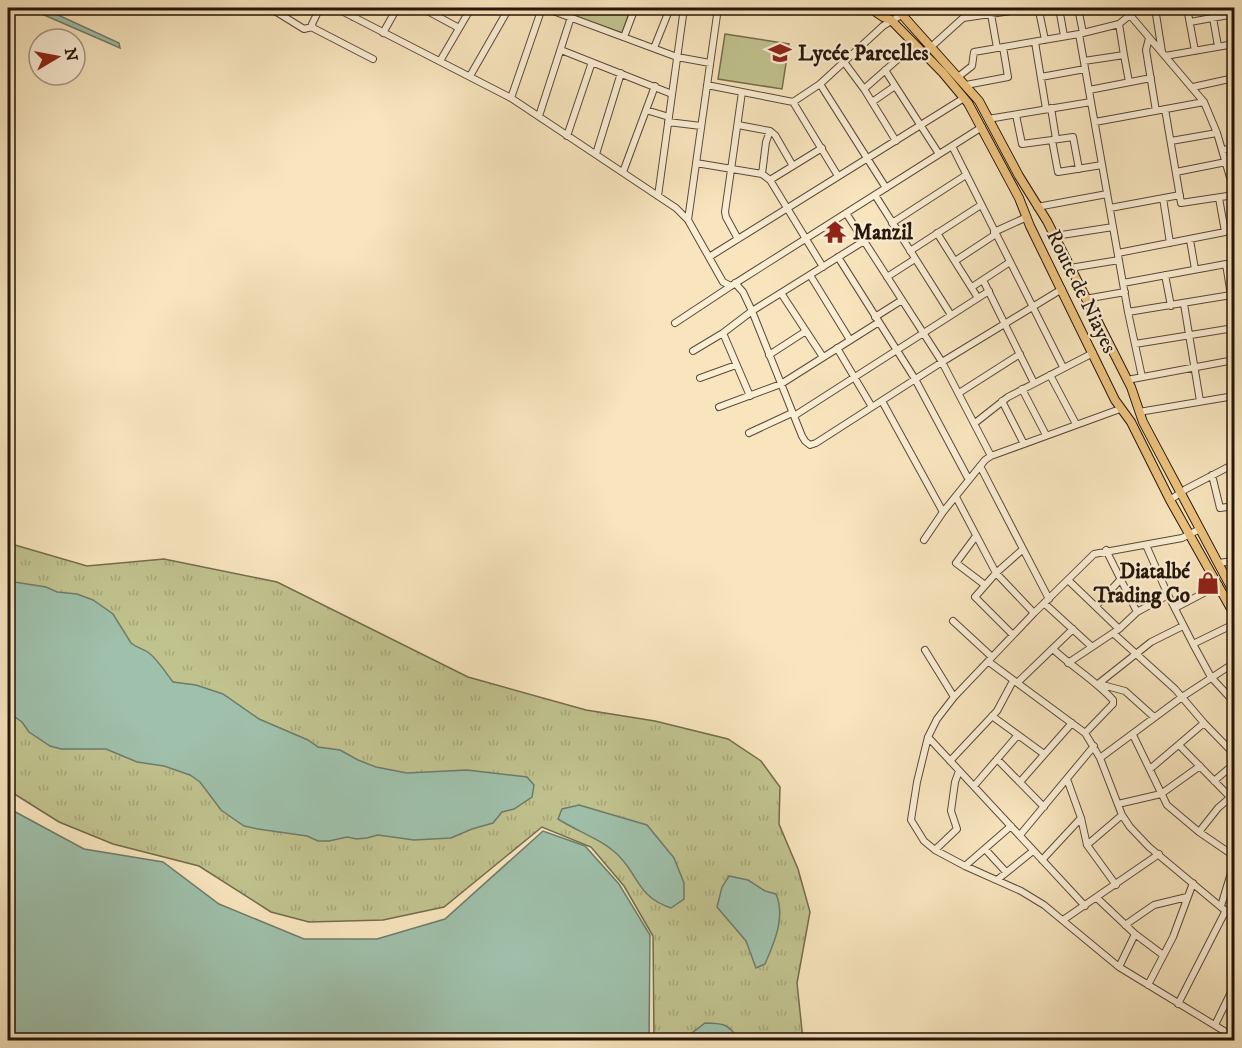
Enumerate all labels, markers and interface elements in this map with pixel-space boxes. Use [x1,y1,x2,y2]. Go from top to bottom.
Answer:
north arrow [27,27,87,87]
school or university icon: Lycée Parcelles [767,40,793,66]
place label: Lycée Parcelles [798,41,929,67]
text: N [60,46,82,63]
temple icon: Manzil [822,219,848,245]
place label: Manzil [853,220,914,246]
street label: Route de Niayes [1040,225,1122,358]
place label: Diatalbé Trading Co [1093,559,1190,609]
shop icon: Diatalbé Trading Co [1195,570,1221,596]

